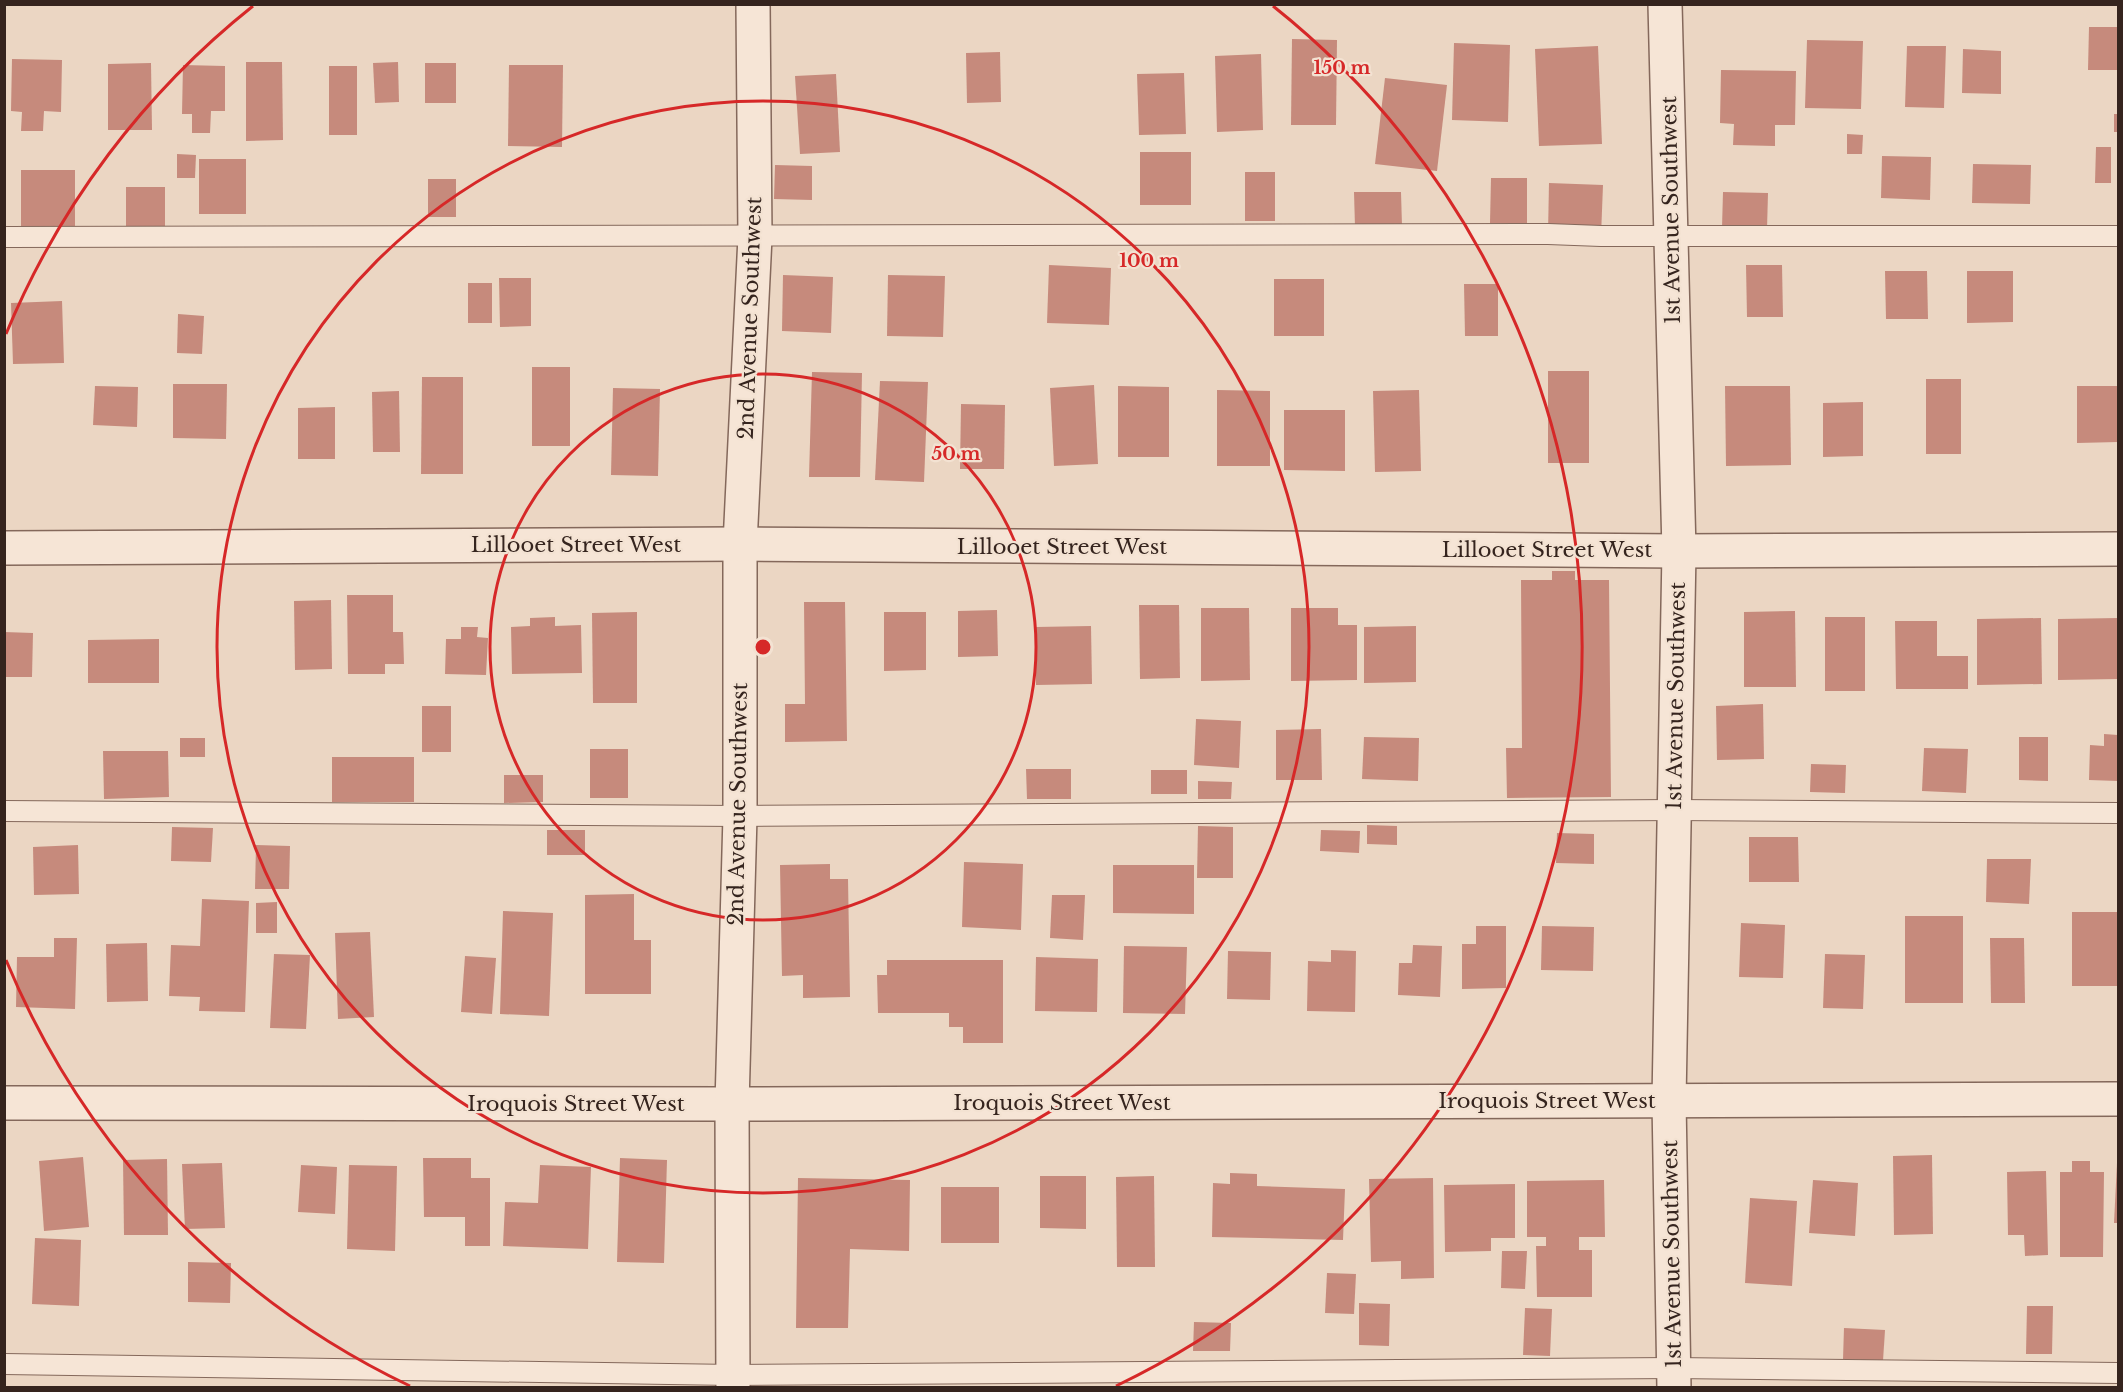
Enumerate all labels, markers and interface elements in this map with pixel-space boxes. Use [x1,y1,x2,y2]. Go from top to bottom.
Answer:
text: 150 m [1314,57,1371,79]
street label: 1st Avenue Southwest [1656,96,1686,324]
street label: 2nd Avenue Southwest [733,196,767,440]
text: 100 m [1119,250,1179,272]
text: 50 m [932,443,981,465]
street label: Lillooet Street West [471,532,681,558]
street label: Lillooet Street West [957,534,1167,560]
street label: Lillooet Street West [1442,537,1652,563]
street label: 1st Avenue Southwest [1661,582,1691,810]
centre of rings [753,637,773,657]
street label: 2nd Avenue Southwest [723,682,753,926]
street label: Iroquois Street West [1438,1088,1656,1114]
street label: Iroquois Street West [953,1090,1171,1116]
street label: Iroquois Street West [467,1091,685,1117]
street label: 1st Avenue Southwest [1657,1140,1687,1368]

